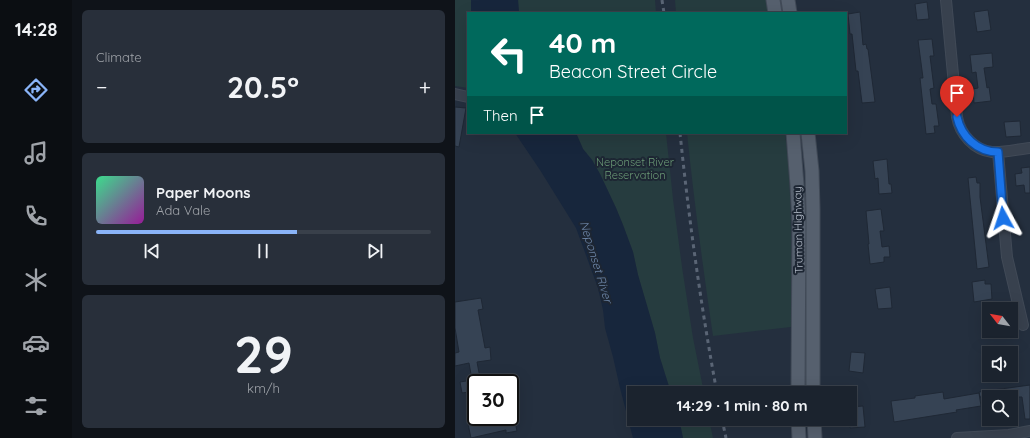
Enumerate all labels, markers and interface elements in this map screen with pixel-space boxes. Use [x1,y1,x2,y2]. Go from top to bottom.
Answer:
text: 14:28 [15,18,57,41]
text: 40 m [549,25,616,60]
icon: left [483,28,535,80]
text: Climate [96,49,142,65]
text: Beacon Street Circle [549,60,717,83]
text: 20.5° [227,68,299,106]
text: − [96,73,107,101]
text: + [419,73,431,101]
icon: directions [22,76,50,104]
pin [940,76,974,117]
icon: arrive [946,82,968,104]
icon: arrive [526,104,548,126]
text: Then [483,106,518,125]
icon: music [22,139,50,167]
park label: Neponset River Reservation [596,155,675,182]
text: Paper Moons [156,183,251,202]
street label: Truman Highway [790,186,806,274]
position arrow [982,197,1024,239]
icon: phone [22,202,50,230]
text: Ada Vale [156,202,210,218]
water label: Neponset River [577,219,616,306]
icon: previous [141,240,163,262]
icon: pause [252,240,274,262]
icon: next [364,240,386,262]
icon: climate [22,266,50,294]
north arrow [982,302,1018,338]
map controls [982,302,1018,426]
text: 29 [234,321,293,386]
icon: car [22,329,50,357]
button: sound [982,346,1018,382]
speed limit sign: 30 [467,374,519,426]
text: km/h [247,380,280,396]
button: search [982,390,1018,426]
icon: filters [22,392,50,420]
text: 14:29 · 1 min · 80 m [676,396,808,415]

